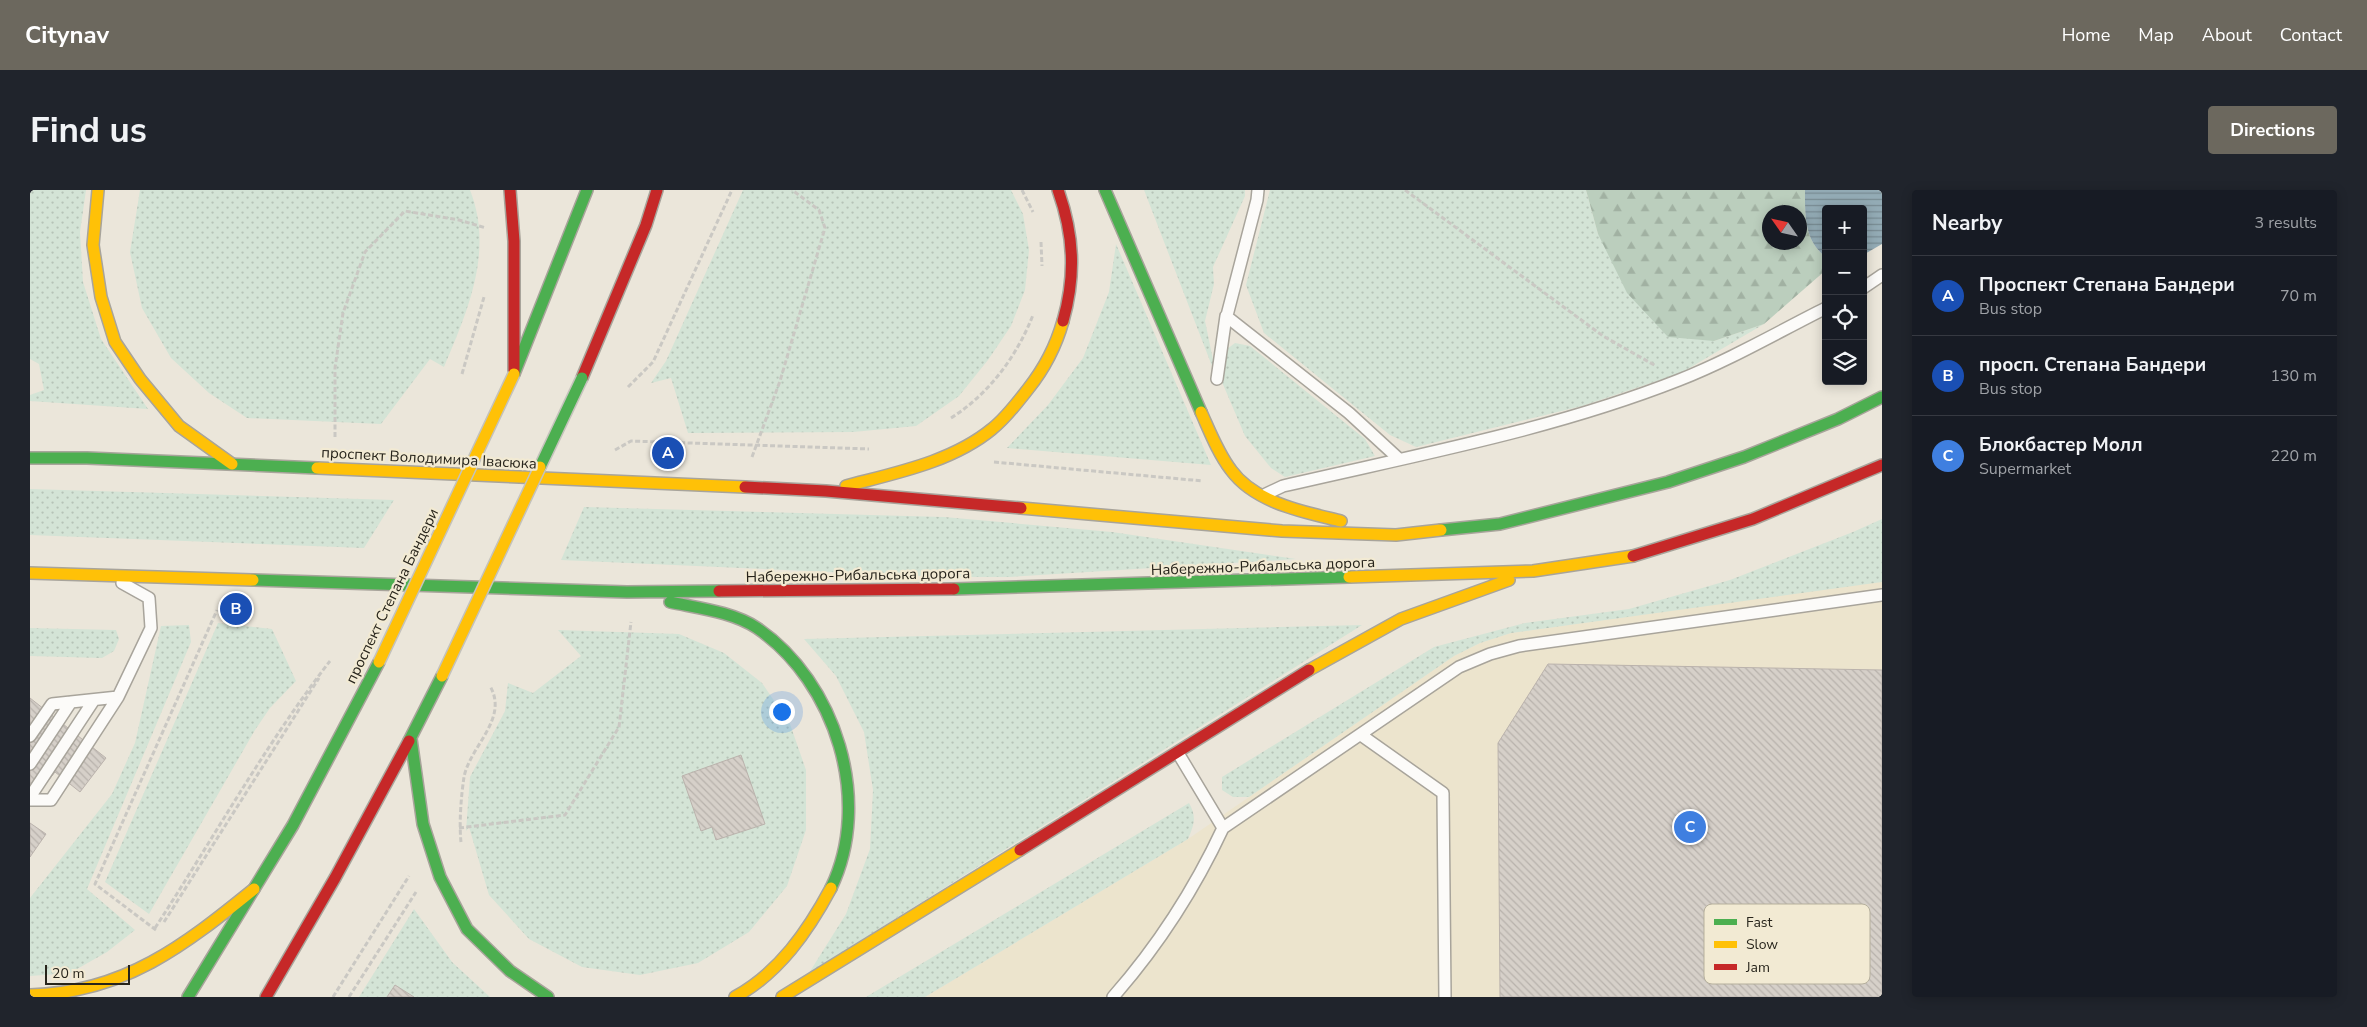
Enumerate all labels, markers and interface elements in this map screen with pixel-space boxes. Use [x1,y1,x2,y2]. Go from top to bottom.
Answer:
text: Citynav [25,19,109,51]
text: Home [2062,23,2110,47]
text: Map [2138,23,2174,47]
text: About [2202,23,2252,47]
text: Contact [2280,23,2342,47]
button: Directions [2208,106,2337,154]
text: Find us [30,107,147,154]
north arrow [1762,205,1807,250]
map controls [1822,205,1867,385]
button: + [1822,205,1867,250]
text: Nearby [1932,209,2002,237]
text: 3 results [2255,212,2317,234]
button: − [1822,250,1867,295]
text: Проспект Степана Бандери [1979,272,2235,298]
text: A [1942,285,1954,307]
text: 70 m [2280,285,2317,307]
button: locate [1822,295,1867,340]
text: Bus stop [1979,298,2042,320]
button: layers [1822,340,1867,385]
text: просп. Степана Бандери [1979,352,2206,378]
text: B [1942,365,1954,387]
text: 130 m [2270,365,2317,387]
text: Bus stop [1979,378,2042,400]
text: Блокбастер Молл [1979,432,2143,458]
pin: A [652,434,684,472]
street label: проспект Володимира Івасюка [321,442,537,474]
text: C [1943,445,1953,467]
text: 220 m [2270,445,2317,467]
text: Supermarket [1979,458,2071,480]
street label: проспект Степана Бандери [341,505,443,687]
street label: Набережно-Рибальська дорога [1150,552,1376,580]
street label: Набережно-Рибальська дорога [746,563,970,587]
pin: B [220,590,252,628]
your location [769,699,795,725]
pin: C [1674,808,1706,846]
legend [1704,904,1870,984]
text: Fast [1746,913,1772,932]
text: Slow [1746,935,1778,954]
text: Jam [1745,958,1770,977]
scale bar [45,962,130,985]
text: 20 m [52,964,84,983]

